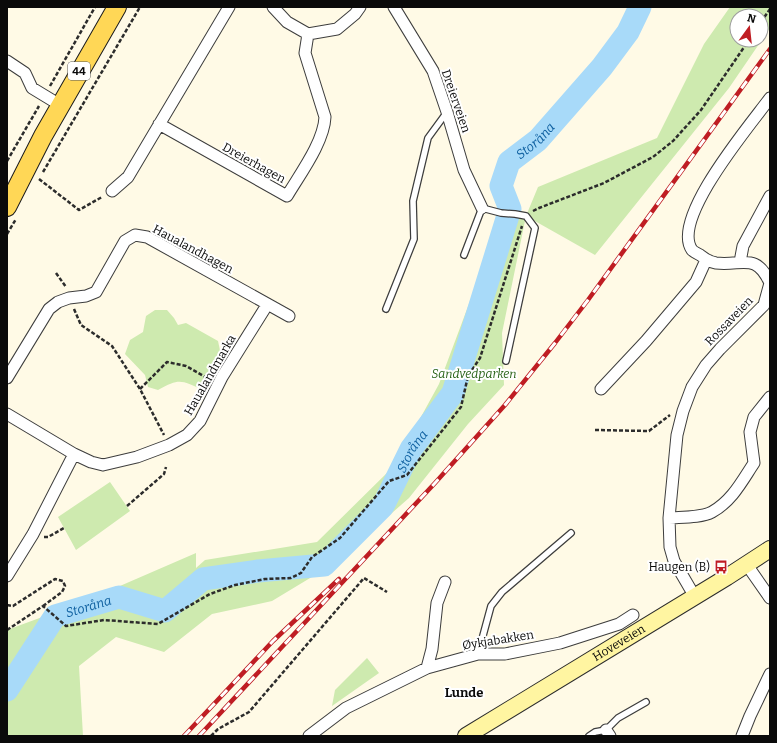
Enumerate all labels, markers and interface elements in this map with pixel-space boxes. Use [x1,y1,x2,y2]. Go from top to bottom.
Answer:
north arrow [729,8,769,48]
text: N [746,11,758,26]
road number: 44 [68,62,90,80]
street label: Dreierveien [439,68,473,135]
water label: Storåna [513,119,558,162]
street label: Dreierhagen [220,140,288,186]
street label: Haualandhagen [150,222,236,276]
street label: Rossaveien [702,293,756,348]
street label: Haualandmarka [181,332,239,418]
park label: Sandvedparken [431,367,517,381]
water label: Storåna [393,427,430,475]
place label: Haugen (B) [648,559,710,574]
bus stop icon: Haugen (B) [713,559,729,575]
water label: Storåna [64,592,113,620]
street label: Hoveveien [590,621,648,664]
street label: Øykjabakken [461,627,535,653]
district label: Lunde [445,685,483,700]

